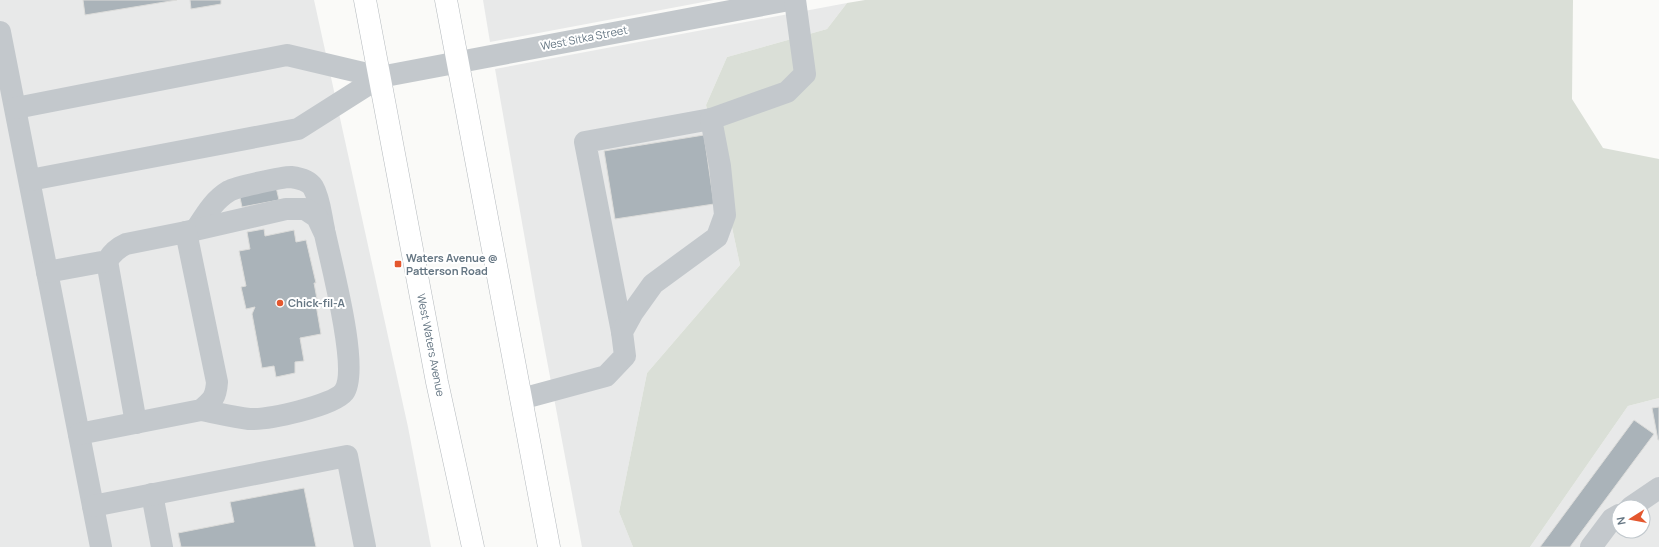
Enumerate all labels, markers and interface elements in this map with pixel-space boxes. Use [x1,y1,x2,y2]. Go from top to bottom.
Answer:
street label: West Sitka Street [539,22,629,53]
place label: Waters Avenue @ Patterson Road [406,250,498,278]
marker: Waters Avenue @ Patterson Road [393,259,403,269]
street label: West Waters Avenue [414,292,449,398]
place label: Chick-fil-A [288,295,346,310]
marker: Chick-fil-A [275,298,285,308]
north arrow [1611,499,1651,539]
text: N [1613,516,1629,526]

